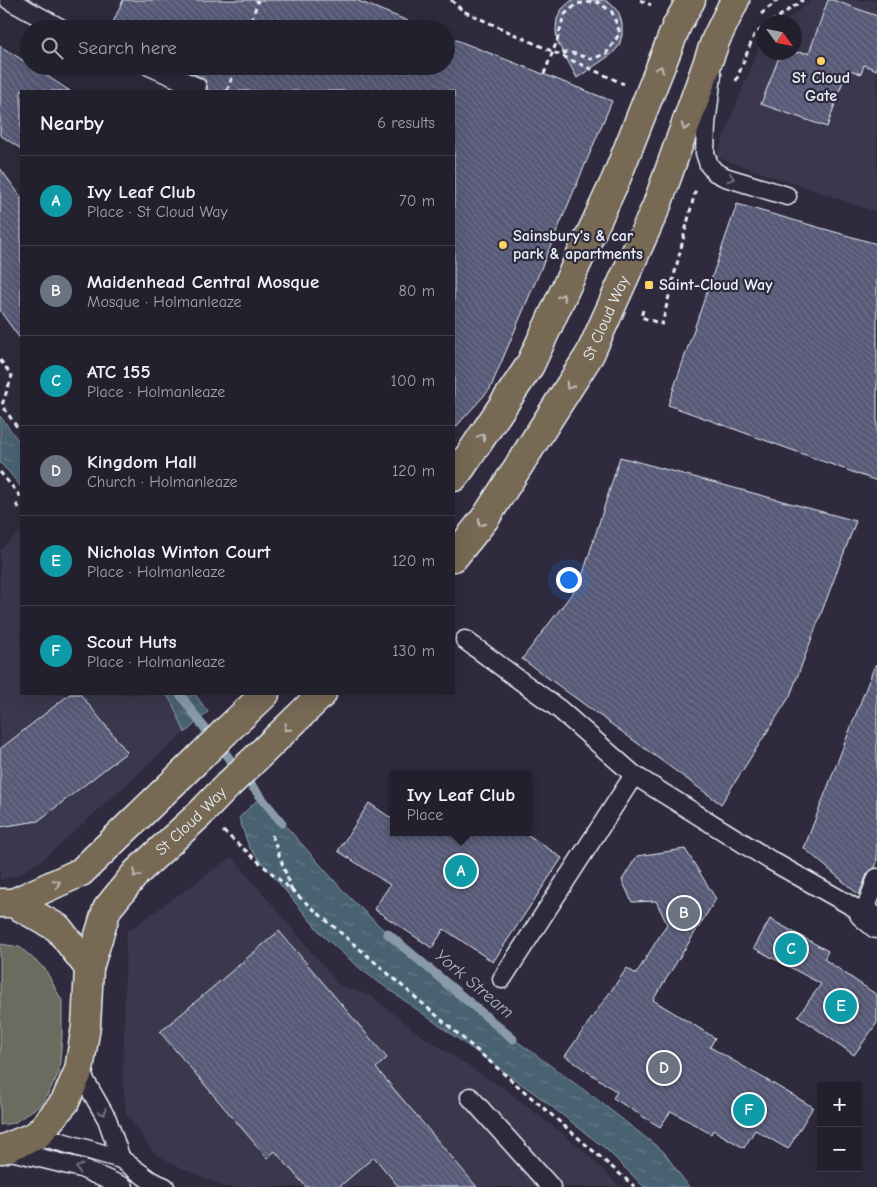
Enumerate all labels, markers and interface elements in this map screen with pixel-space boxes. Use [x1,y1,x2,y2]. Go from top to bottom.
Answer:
north arrow [757,15,802,60]
search box [20,20,455,75]
icon: search [38,34,66,62]
text: Search here [78,37,177,59]
marker: St Cloud Gate [815,55,827,67]
one-way arrow [653,65,664,74]
place label: St Cloud Gate [792,69,850,105]
text: Nearby [40,111,104,135]
text: 6 results [377,114,435,132]
one-way arrow [681,122,691,130]
one-way arrow [727,173,735,183]
text: Ivy Leaf Club [87,181,196,203]
text: A [52,192,60,210]
text: 70 m [399,192,435,210]
text: Place · St Cloud Way [87,203,228,221]
place label: Sainsbury's & car park & apartments [513,227,643,263]
marker: Sainsbury's & car park & apartments [497,239,509,251]
text: Maidenhead Central Mosque [87,271,319,293]
street label: St Cloud Way [579,272,633,364]
place label: Saint-Cloud Way [659,276,773,294]
marker: Saint-Cloud Way [643,279,655,291]
text: B [51,282,61,300]
text: 80 m [398,282,435,300]
text: Mosque · Holmanleaze [87,293,242,311]
one-way arrow [555,293,565,302]
text: ATC 155 [87,361,151,383]
text: C [51,372,61,390]
text: 100 m [391,372,435,390]
one-way arrow [566,381,576,390]
text: Place · Holmanleaze [87,383,225,401]
one-way arrow [476,434,485,443]
text: Kingdom Hall [87,451,197,473]
text: D [51,462,61,480]
text: 120 m [392,462,435,480]
text: Church · Holmanleaze [87,473,237,491]
one-way arrow [478,517,487,526]
text: Nicholas Winton Court [87,541,270,563]
text: E [51,552,61,570]
text: 120 m [392,552,435,570]
text: Place · Holmanleaze [87,563,225,581]
your location [556,567,582,593]
text: Scout Huts [87,631,177,653]
text: F [51,642,61,660]
text: 130 m [392,642,435,660]
text: Place · Holmanleaze [87,653,225,671]
one-way arrow [284,722,293,731]
popup [390,771,532,836]
street label: St Cloud Way [152,783,231,859]
text: Ivy Leaf Club [407,784,515,806]
text: Place [407,806,443,824]
pin: A [445,852,477,890]
one-way arrow [133,869,142,878]
one-way arrow [52,878,61,889]
pin: B [668,894,700,932]
pin: C [775,930,807,968]
water label: York Stream [430,945,518,1023]
pin: E [825,987,857,1025]
pin: D [648,1049,680,1087]
map controls [817,1082,862,1172]
button: + [817,1082,862,1127]
pin: F [733,1091,765,1129]
one-way arrow [97,1107,107,1116]
button: − [817,1127,862,1172]
one-way arrow [75,1164,83,1174]

